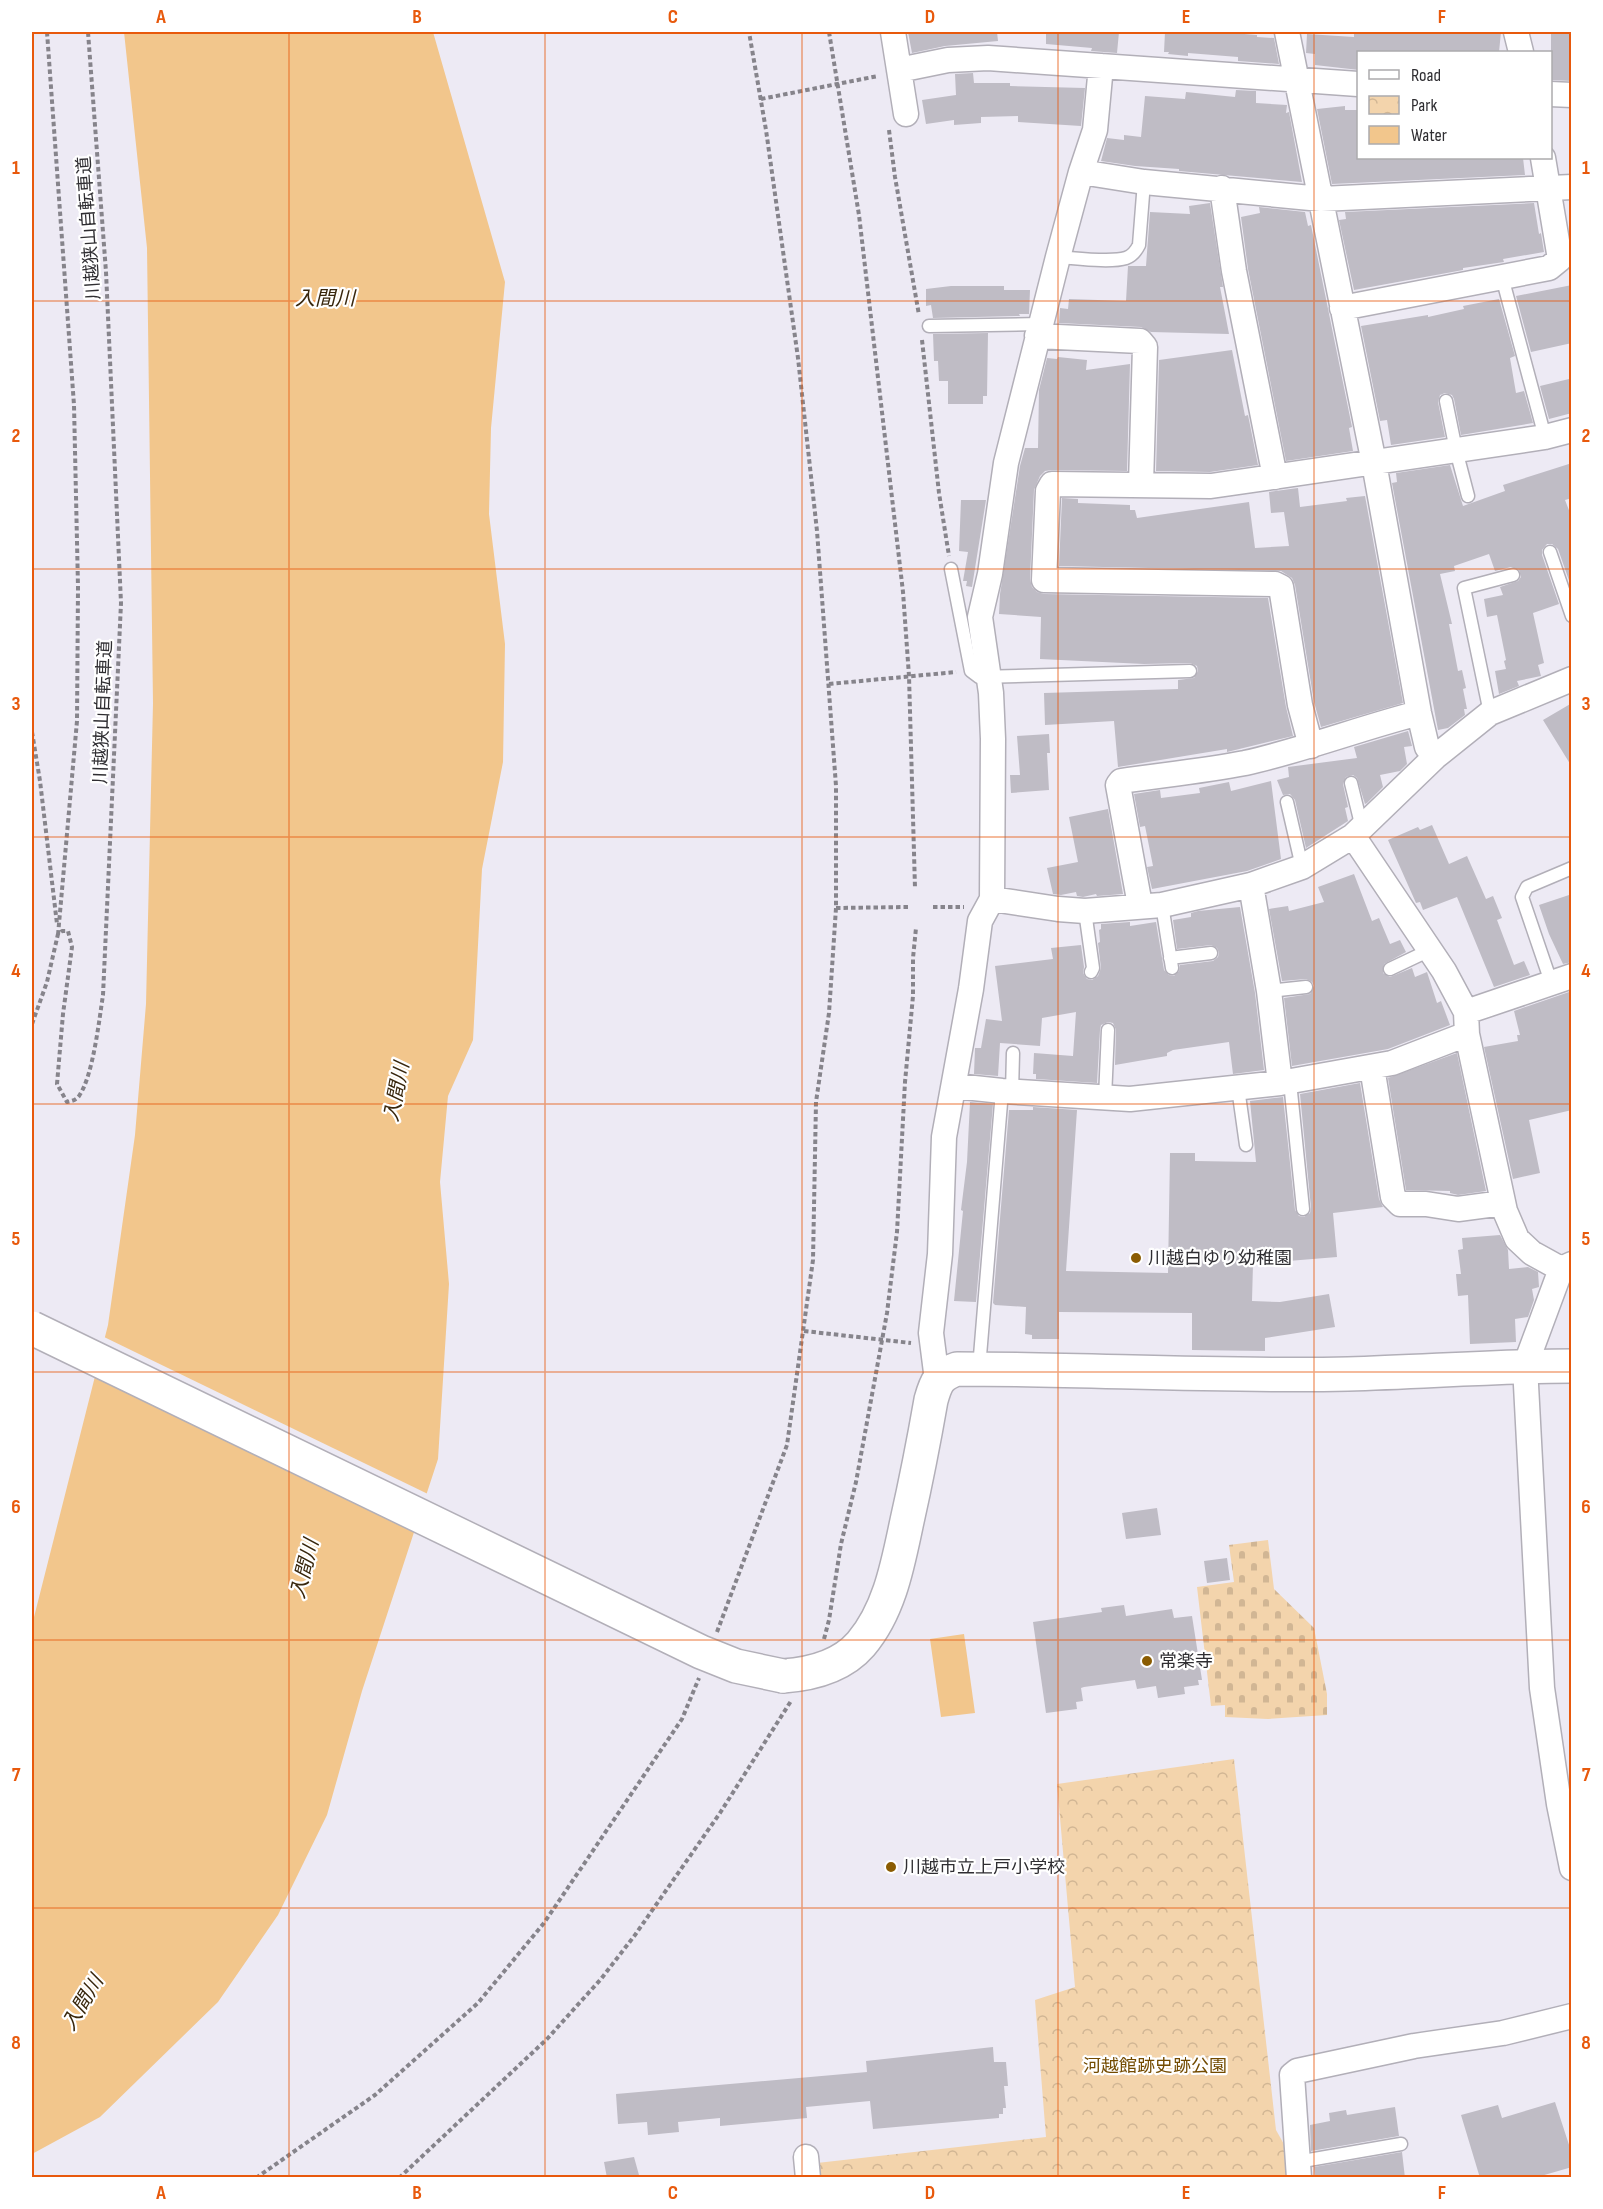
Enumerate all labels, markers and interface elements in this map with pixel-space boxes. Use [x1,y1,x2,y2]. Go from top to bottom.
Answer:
text: A [155,5,166,29]
text: B [412,5,422,29]
text: C [668,5,678,29]
text: D [925,5,935,29]
text: E [1182,5,1190,29]
text: F [1438,5,1446,29]
legend [1357,51,1552,159]
text: Road [1411,65,1441,86]
text: Park [1411,95,1437,116]
text: Water [1411,125,1447,146]
street label: 川越狭山自転車道 [74,155,104,301]
text: 1 [12,156,20,180]
text: 1 [1582,156,1590,180]
water label: 入間川 [295,287,357,311]
text: 2 [12,424,20,448]
text: 2 [1582,424,1590,448]
street label: 川越狭山自転車道 [90,640,116,784]
text: 3 [12,692,21,716]
text: 3 [1582,692,1591,716]
text: 4 [11,959,21,983]
text: 4 [1581,959,1591,983]
water label: 入間川 [379,1058,415,1124]
text: 5 [12,1227,21,1251]
text: 5 [1582,1227,1591,1251]
place label: 川越白ゆり幼稚園 [1148,1248,1292,1269]
marker: 川越白ゆり幼稚園 [1129,1251,1143,1265]
text: 6 [11,1495,21,1519]
text: 6 [1581,1495,1591,1519]
water label: 入間川 [286,1535,324,1601]
place label: 常楽寺 [1159,1651,1213,1672]
marker: 常楽寺 [1140,1654,1154,1668]
text: 7 [12,1763,21,1787]
text: 7 [1582,1763,1591,1787]
place label: 川越市立上戸小学校 [903,1857,1065,1878]
marker: 川越市立上戸小学校 [884,1860,898,1874]
water label: 入間川 [57,1969,110,2035]
text: 8 [11,2031,21,2055]
text: 8 [1581,2031,1591,2055]
park label: 河越館跡史跡公園 [1083,2056,1227,2077]
text: A [155,2181,166,2205]
text: B [412,2181,422,2205]
text: C [668,2181,678,2205]
text: D [925,2181,935,2205]
text: E [1182,2181,1190,2205]
text: F [1438,2181,1446,2205]

